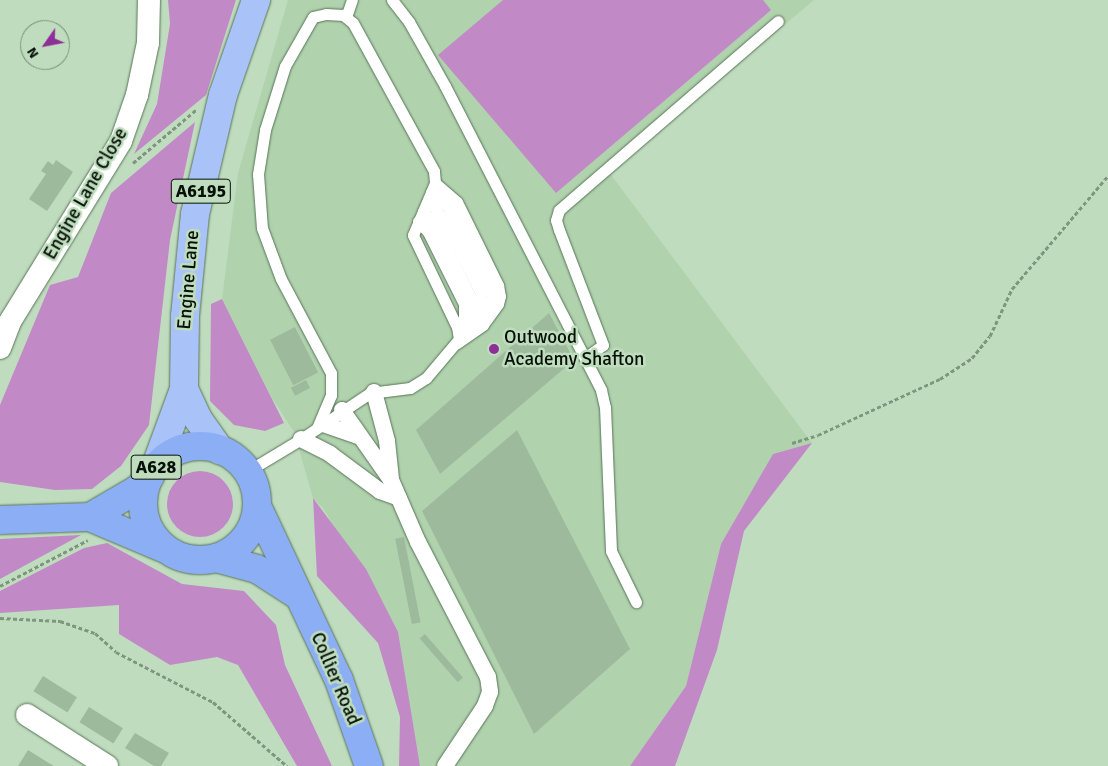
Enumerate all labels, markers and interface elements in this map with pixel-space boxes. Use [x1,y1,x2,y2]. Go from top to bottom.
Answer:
north arrow [20,20,70,70]
text: N [23,44,43,62]
street label: Engine Lane Close [39,124,133,264]
road number: A6195 [170,176,232,207]
street label: Engine Lane [173,229,205,331]
place label: Outwood Academy Shafton [504,327,644,371]
marker: Outwood Academy Shafton [488,343,500,355]
road number: A628 [130,452,182,482]
street label: Collier Road [305,629,365,729]

